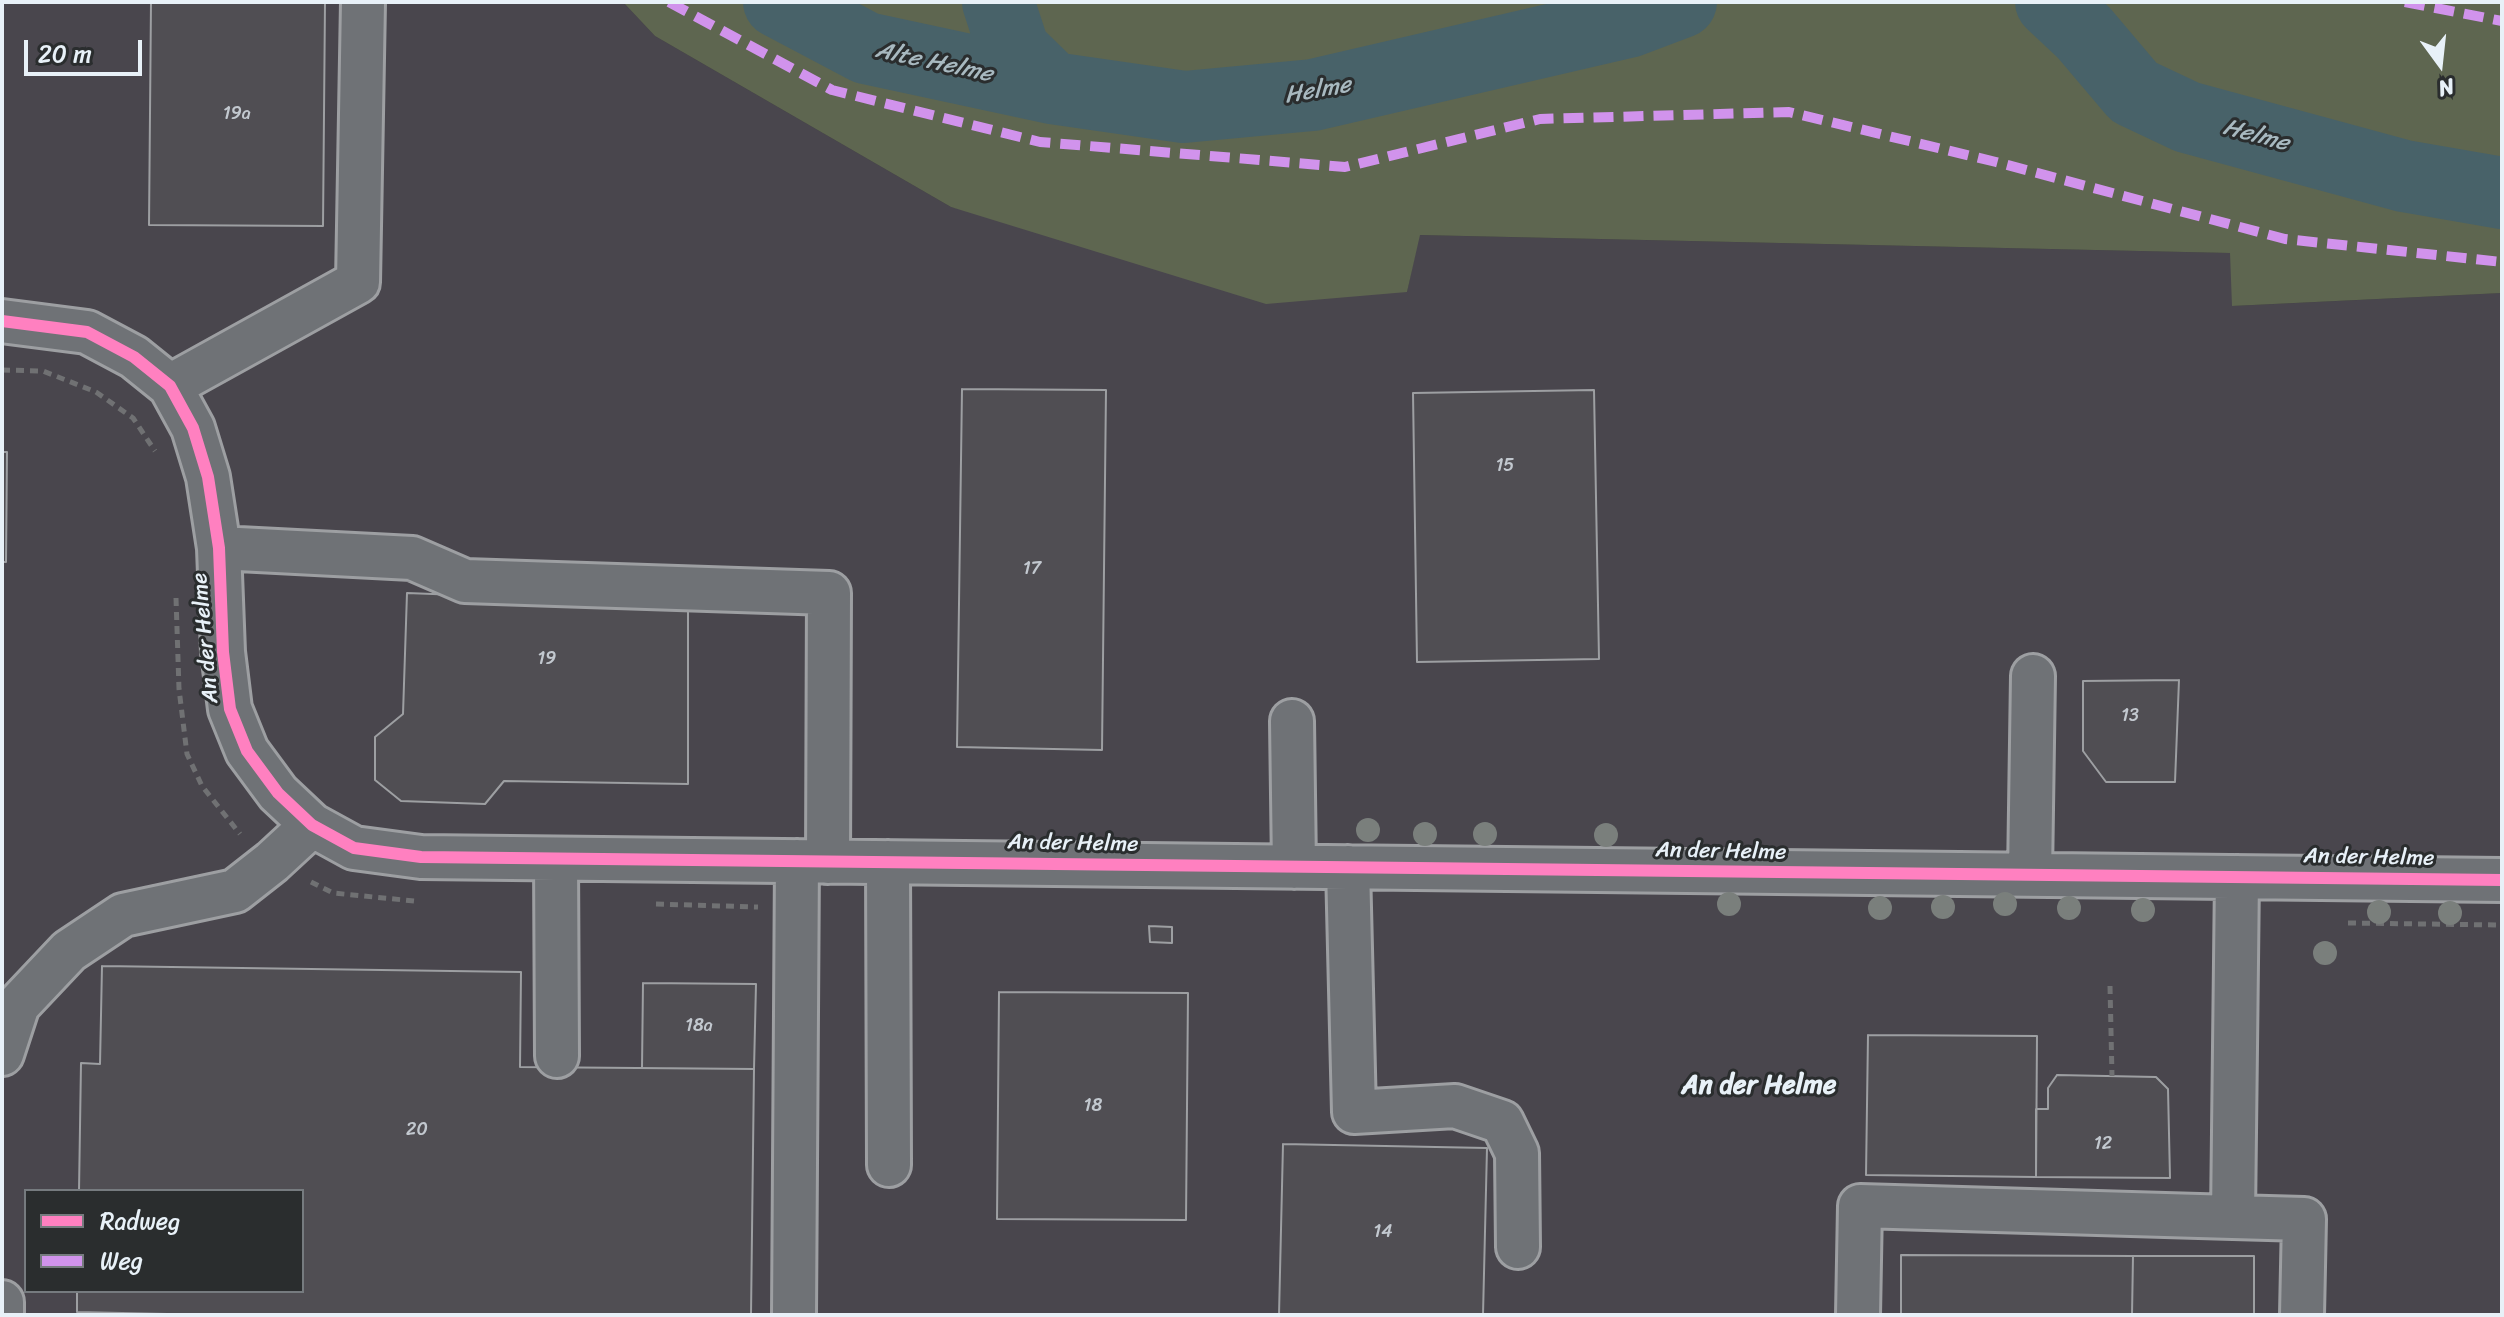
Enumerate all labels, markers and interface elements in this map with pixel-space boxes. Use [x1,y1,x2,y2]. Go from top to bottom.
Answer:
scale bar [28,24,146,74]
north arrow [2400,24,2480,104]
text: 20 m [38,33,92,75]
water label: Alte Helme [873,37,995,89]
text: N [2434,67,2459,108]
water label: Helme [1283,71,1353,111]
house number: 19a [223,103,251,125]
water label: Helme [2220,113,2292,159]
house number: 15 [1496,455,1514,477]
house number: 17 [1023,558,1041,580]
street label: An der Helme [187,572,225,704]
house number: 19 [538,648,556,670]
house number: 13 [2121,705,2139,727]
street label: An der Helme [1007,830,1139,858]
street label: An der Helme [1655,838,1787,866]
street label: An der Helme [2303,844,2435,872]
house number: 18a [685,1015,713,1037]
district label: An der Helme [1682,1070,1836,1102]
house number: 18 [1084,1095,1102,1117]
house number: 20 [406,1119,428,1141]
house number: 12 [2094,1133,2112,1155]
legend [24,1189,304,1293]
text: Radweg [100,1200,180,1242]
house number: 14 [1374,1221,1392,1243]
text: Weg [100,1240,143,1282]

